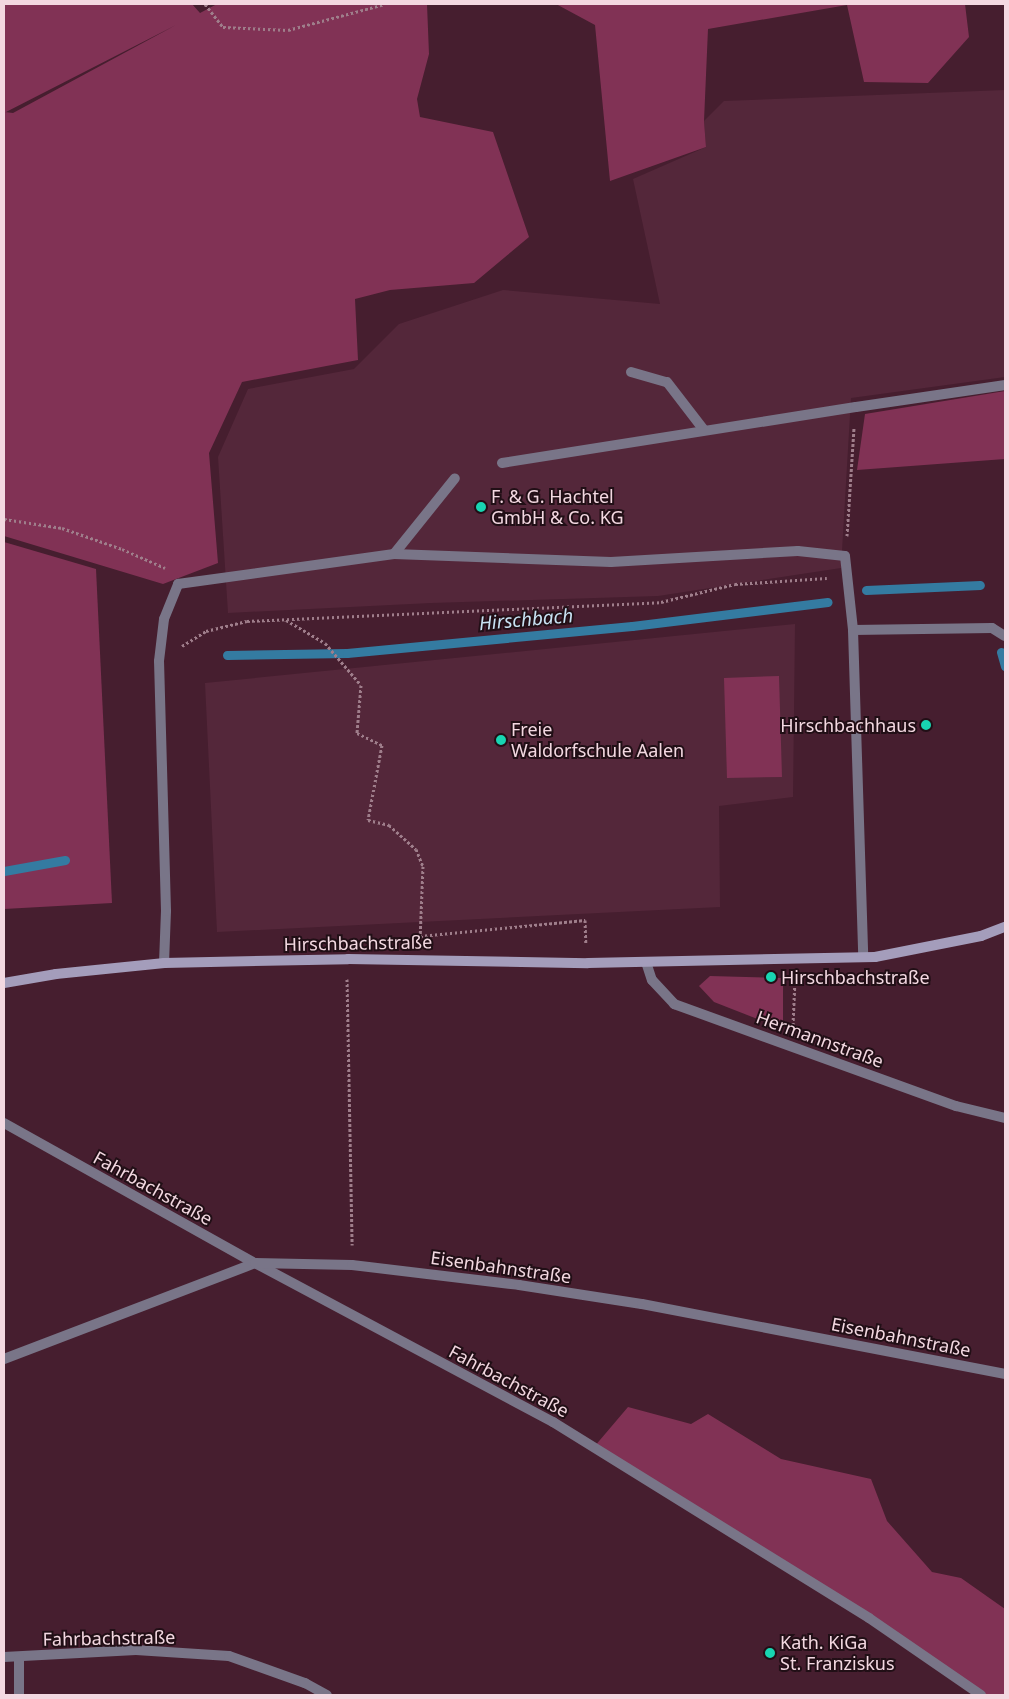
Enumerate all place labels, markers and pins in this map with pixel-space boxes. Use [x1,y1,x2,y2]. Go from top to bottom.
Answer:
place label: F. & G. Hachtel GmbH & Co. KG [491,486,624,528]
marker: F. & G. Hachtel GmbH & Co. KG [475,501,487,513]
place label: Hirschbachhaus [780,714,916,736]
place label: Freie Waldorfschule Aalen [511,719,684,762]
marker: Hirschbachhaus [920,719,932,731]
marker: Freie Waldorfschule Aalen [495,734,507,746]
place label: Hirschbachstraße [781,966,930,988]
marker: Hirschbachstraße [765,971,777,983]
place label: Kath. KiGa St. Franziskus [780,1632,895,1675]
marker: Kath. KiGa St. Franziskus [764,1647,776,1659]

